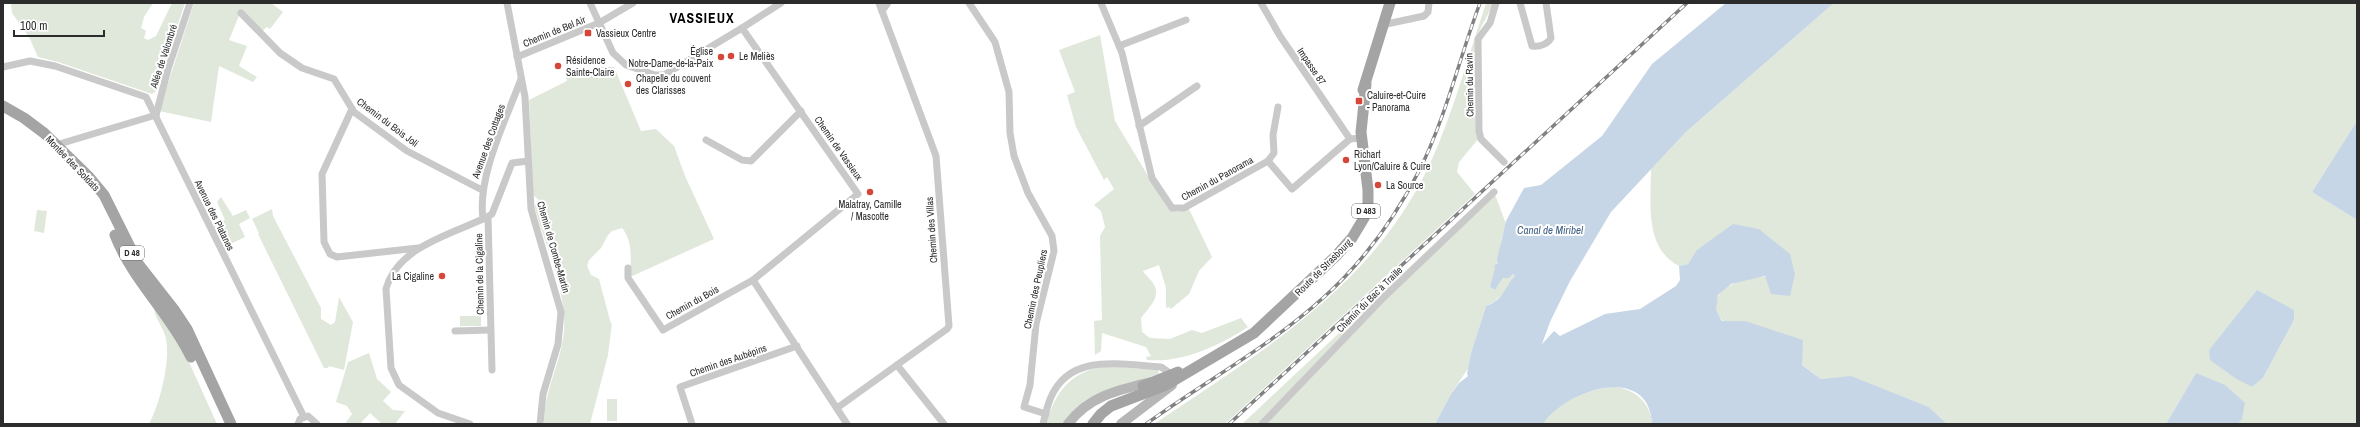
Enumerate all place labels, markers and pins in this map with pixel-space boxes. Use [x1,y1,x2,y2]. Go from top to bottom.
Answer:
place label: Vassieux Centre [596,27,656,40]
marker: Vassieux Centre [583,28,593,38]
place label: Église Notre-Dame-de-la-Paix [628,45,714,70]
place label: Le Meliès [739,50,775,63]
marker: Le Meliès [726,51,736,61]
marker: Église Notre-Dame-de-la-Paix [716,52,726,62]
place label: Résidence Sainte-Claire [566,54,615,79]
marker: Résidence Sainte-Claire [553,61,563,71]
place label: Chapelle du couvent des Clarisses [636,72,711,97]
marker: Chapelle du couvent des Clarisses [623,79,633,89]
place label: Caluire-et-Cuire - Panorama [1367,89,1426,114]
marker: Caluire-et-Cuire - Panorama [1354,96,1364,106]
place label: Richart Lyon/Caluire & Cuire [1354,148,1431,173]
marker: Richart Lyon/Caluire & Cuire [1341,155,1351,165]
place label: La Source [1386,179,1424,192]
marker: La Source [1373,180,1383,190]
marker: Malatray, Camille / Mascotte [865,187,875,197]
place label: Malatray, Camille / Mascotte [838,198,902,223]
place label: La Cigaline [392,270,434,283]
marker: La Cigaline [437,271,447,281]

